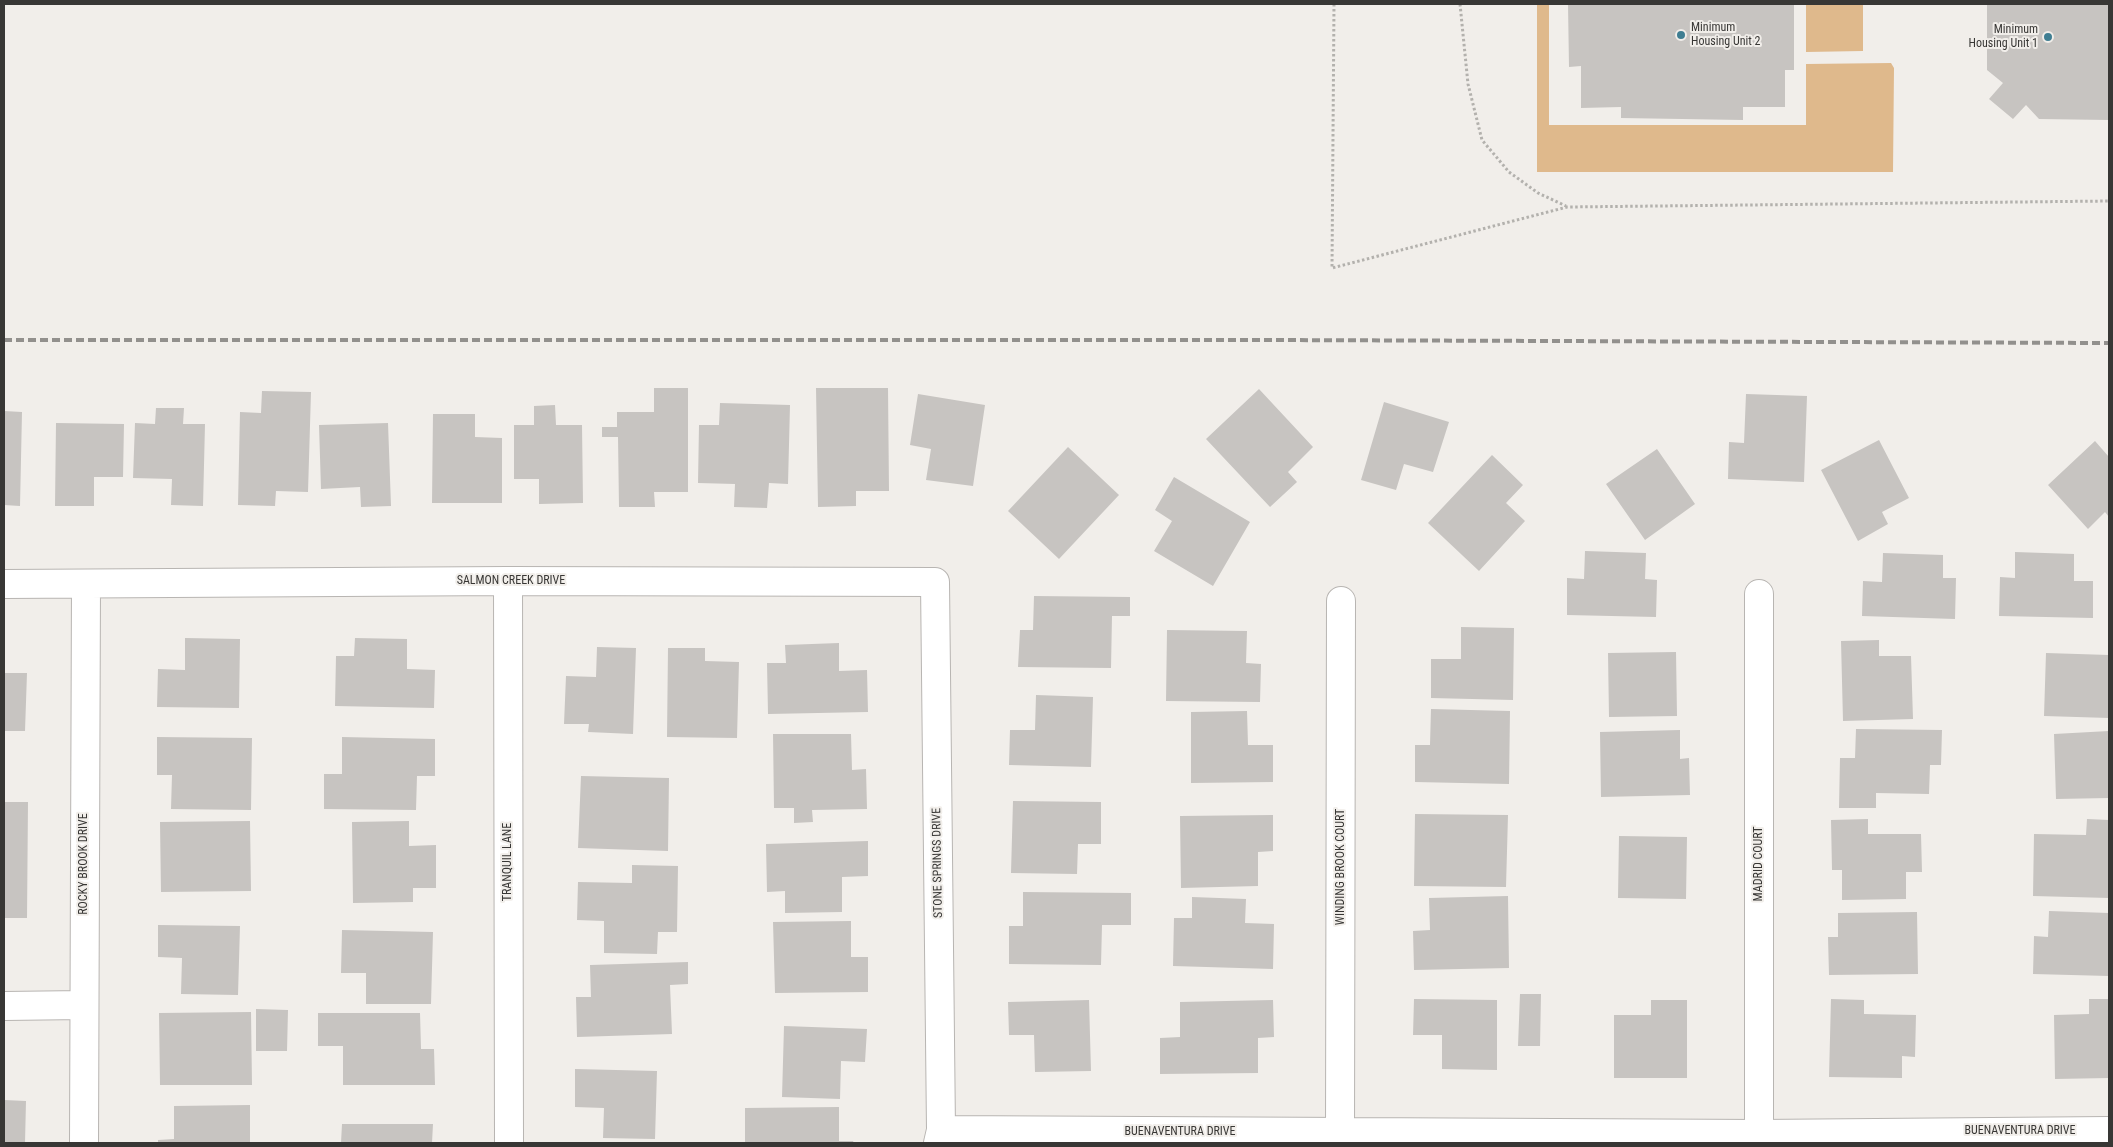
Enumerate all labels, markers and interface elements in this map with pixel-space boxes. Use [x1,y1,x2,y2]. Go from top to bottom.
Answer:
place label: Minimum Housing Unit 2 [1691,21,1761,49]
place label: Minimum Housing Unit 1 [1968,23,2038,51]
marker: Minimum Housing Unit 2 [1675,29,1687,41]
marker: Minimum Housing Unit 1 [2042,31,2054,43]
street label: SALMON CREEK DRIVE [457,574,565,588]
street label: STONE SPRINGS DRIVE [930,808,946,918]
street label: WINDING BROOK COURT [1334,809,1348,925]
street label: ROCKY BROOK DRIVE [77,813,91,915]
street label: TRANQUIL LANE [501,823,515,901]
street label: MADRID COURT [1752,827,1766,901]
street label: BUENAVENTURA DRIVE [1964,1124,2076,1138]
street label: BUENAVENTURA DRIVE [1124,1125,1236,1139]

